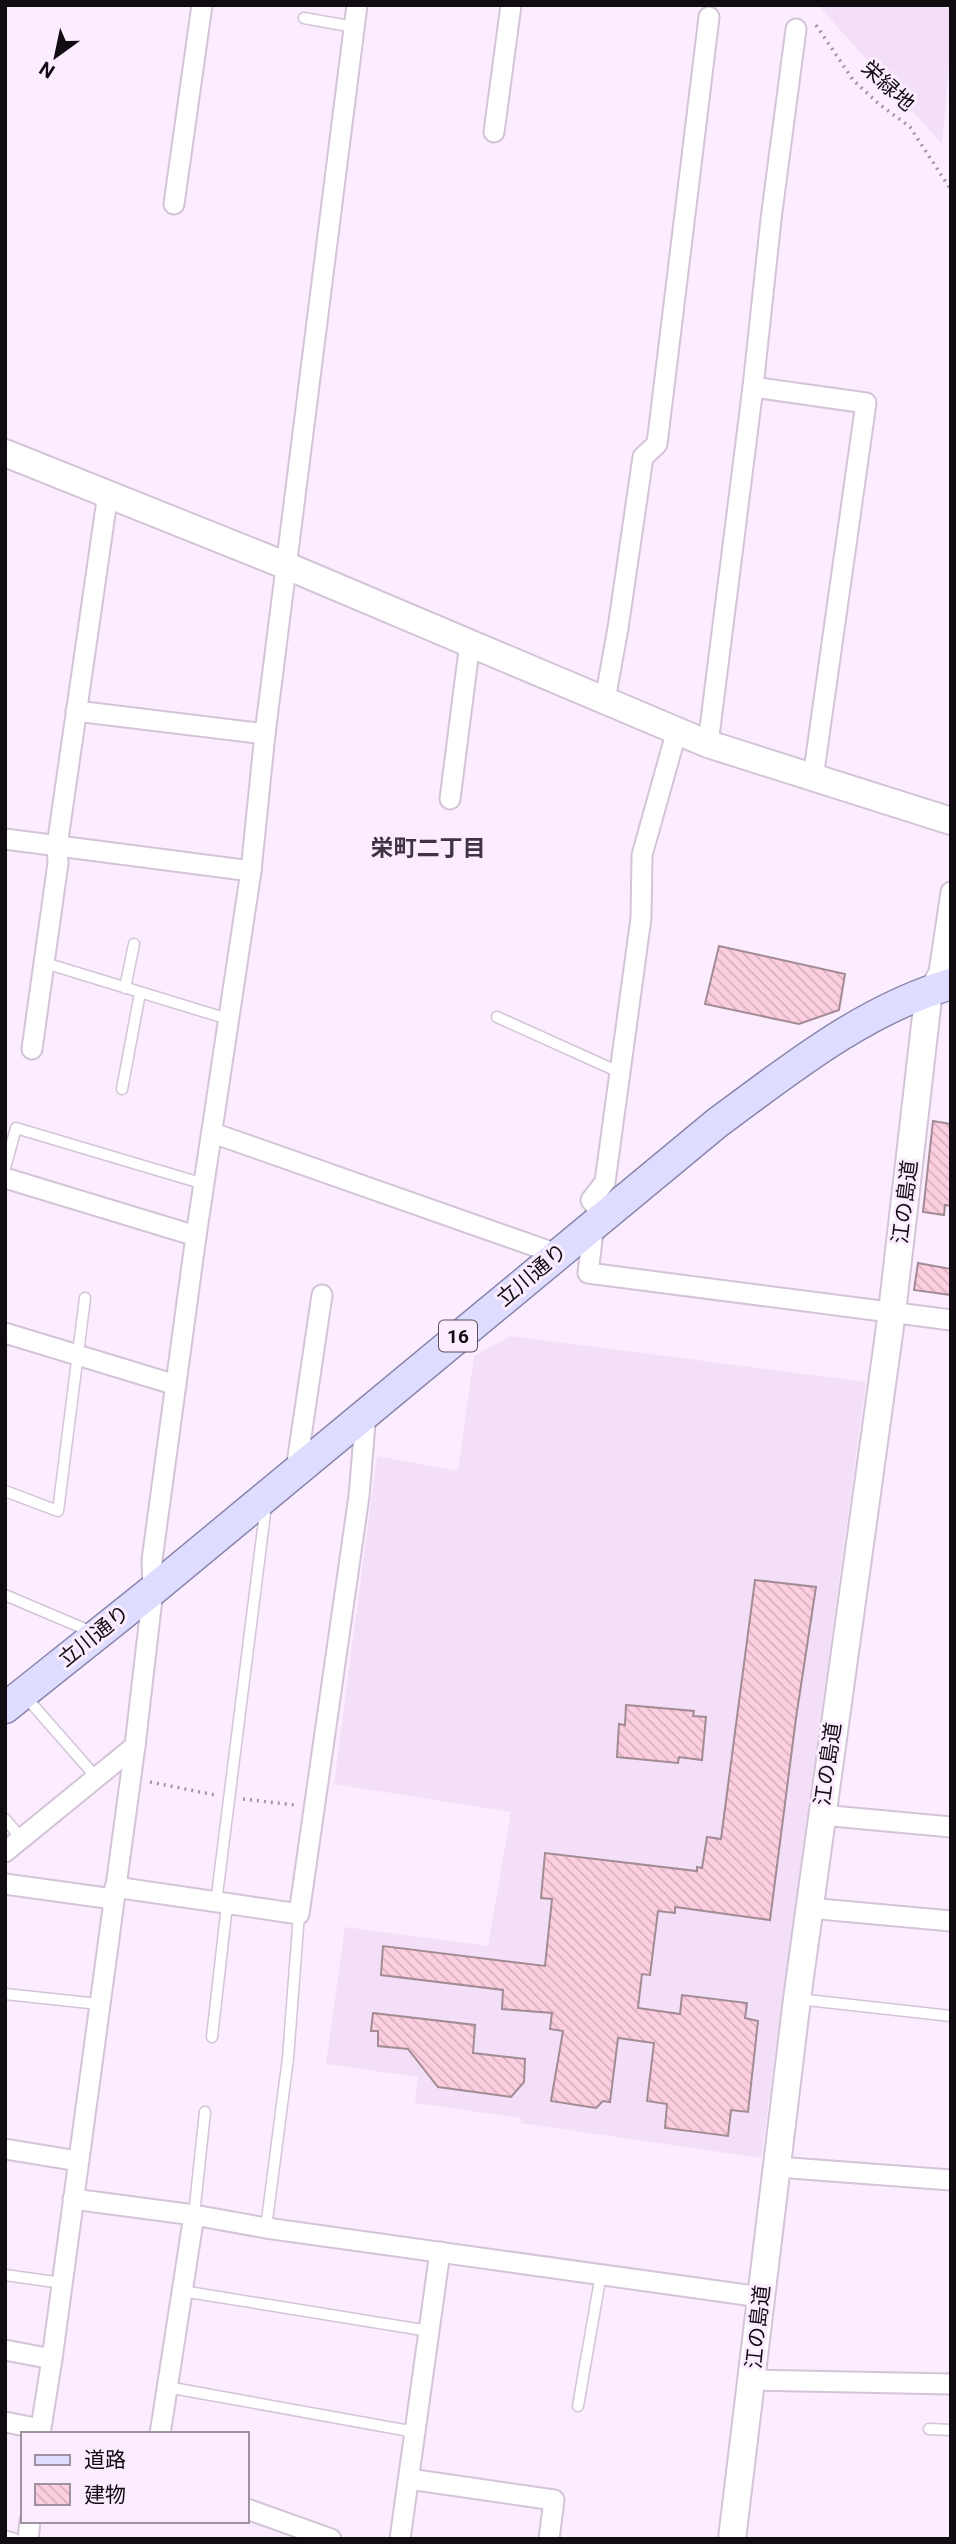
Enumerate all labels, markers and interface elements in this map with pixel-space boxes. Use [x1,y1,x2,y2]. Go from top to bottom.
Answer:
north arrow [21,21,91,91]
street label: 栄緑地 [857,56,919,116]
text: N [35,57,59,83]
district label: 栄町二丁目 [371,835,486,862]
street label: 江の島道 [888,1159,922,1245]
street label: 立川通り [492,1239,572,1311]
road number: 16 [439,1320,477,1352]
street label: 立川通り [54,1600,134,1672]
street label: 江の島道 [810,1721,846,1807]
street label: 江の島道 [742,2284,774,2370]
legend [21,2432,248,2523]
text: 道路 [84,2448,126,2472]
text: 建物 [84,2483,126,2507]

